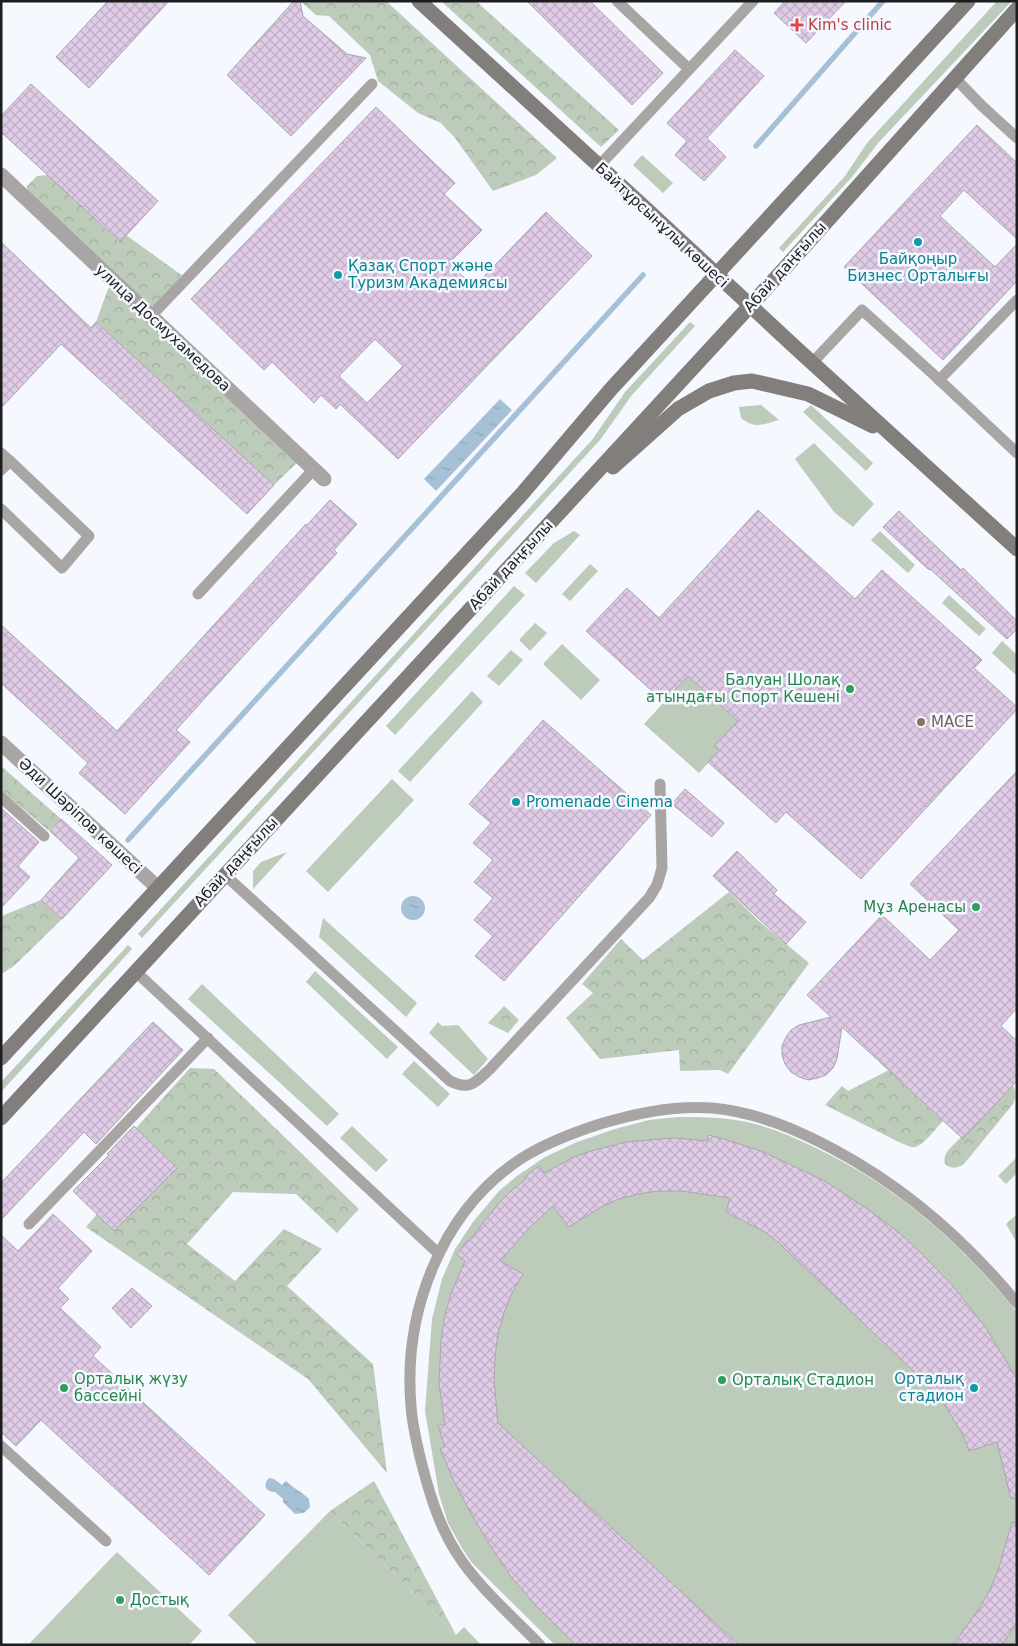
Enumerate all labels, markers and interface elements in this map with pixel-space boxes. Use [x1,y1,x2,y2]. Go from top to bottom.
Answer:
place label: Kim's clinic [808,16,892,34]
marker: Kim's clinic [790,18,804,32]
street label: Байтұрсынұлы көшесі [592,159,732,291]
street label: Абай даңғылы [740,218,830,316]
marker: Байқоңыр Бизнес Орталығы [912,236,924,248]
place label: Байқоңыр Бизнес Орталығы [847,250,989,285]
place label: Қазақ Спорт және Туризм Академиясы [347,257,508,292]
street label: улица Досмухамедова [92,261,234,395]
marker: Қазақ Спорт және Туризм Академиясы [332,269,344,281]
street label: Абай даңғылы [465,517,557,613]
place label: Балуан Шолақ атындағы Спорт Кешені [646,671,840,706]
marker: Балуан Шолақ атындағы Спорт Кешені [844,683,856,695]
place label: MACE [931,713,974,731]
marker: MACE [915,716,927,728]
street label: Әди Шәріпов көшесі [15,754,145,878]
place label: Promenade Cinema [526,793,673,811]
marker: Promenade Cinema [510,796,522,808]
street label: Абай даңғылы [190,814,282,910]
place label: Мұз Аренасы [863,898,966,916]
marker: Мұз Аренасы [970,901,982,913]
place label: Орталық жүзу бассейні [74,1370,188,1405]
place label: Орталық стадион [894,1370,964,1405]
place label: Орталық Стадион [732,1371,874,1389]
marker: Орталық Стадион [716,1374,728,1386]
marker: Орталық жүзу бассейні [58,1382,70,1394]
marker: Орталық стадион [968,1382,980,1394]
place label: Достық [130,1591,189,1609]
marker: Достық [114,1594,126,1606]

